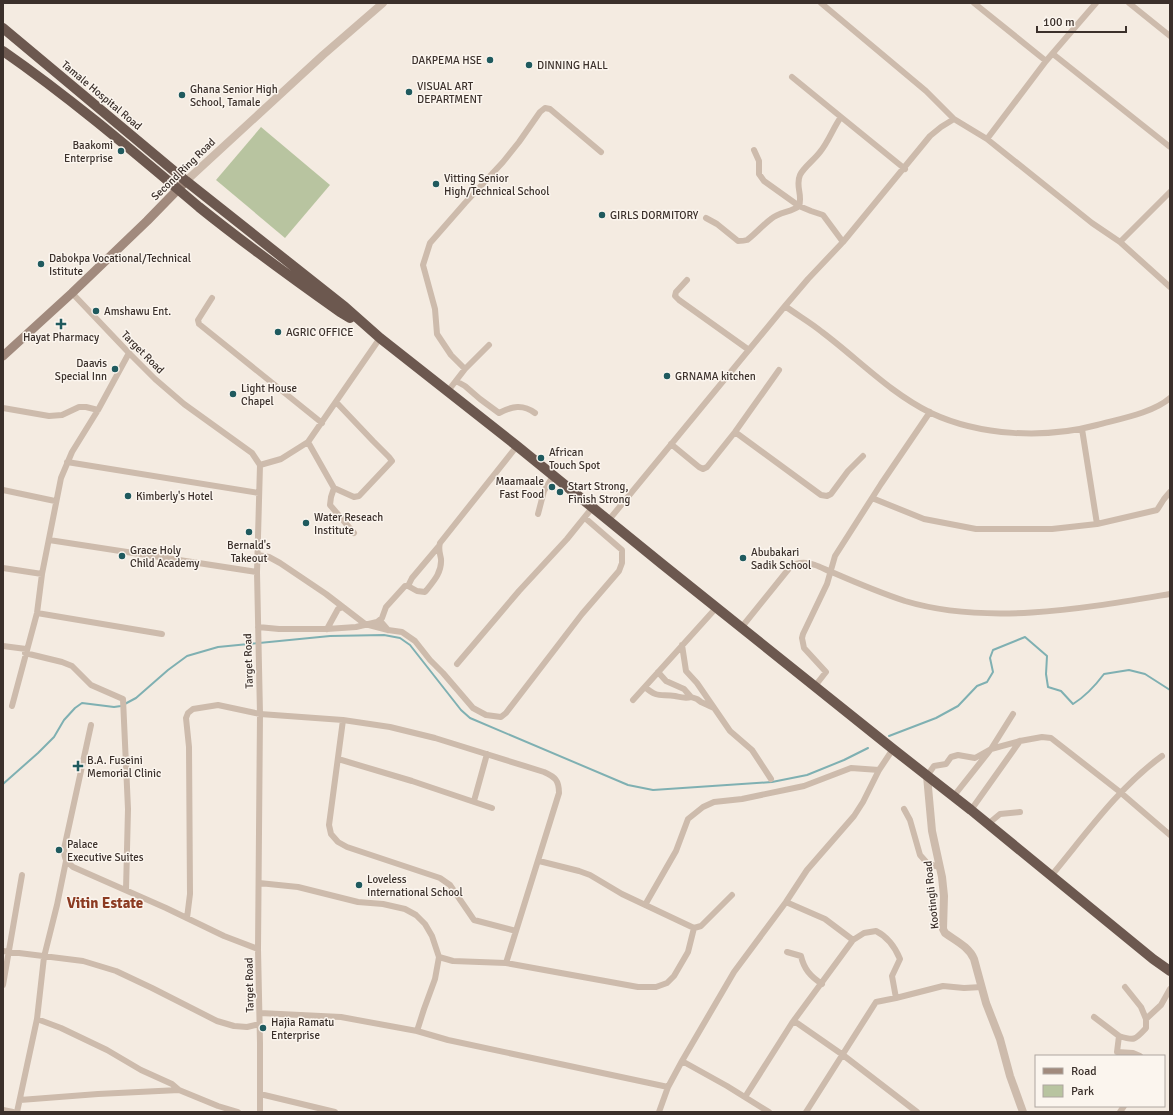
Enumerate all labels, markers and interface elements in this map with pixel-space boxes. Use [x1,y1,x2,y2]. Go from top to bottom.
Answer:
scale bar [1037,8,1126,34]
text: 100 m [1043,15,1075,30]
place label: DAKPEMA HSE [411,54,482,67]
marker: DAKPEMA HSE [485,55,495,65]
street label: Tamale Hospital Road [59,58,145,133]
place label: DINNING HALL [537,59,608,72]
marker: DINNING HALL [524,60,534,70]
place label: VISUAL ART DEPARTMENT [417,80,483,106]
place label: Ghana Senior High School, Tamale [190,83,278,109]
marker: VISUAL ART DEPARTMENT [404,87,414,97]
marker: Ghana Senior High School, Tamale [177,90,187,100]
street label: Second Ring Road [149,135,218,203]
place label: Baakomi Enterprise [64,139,113,165]
marker: Baakomi Enterprise [116,146,126,156]
place label: Vitting Senior High/Technical School [444,172,550,198]
marker: Vitting Senior High/Technical School [431,179,441,189]
place label: GIRLS DORMITORY [610,209,699,222]
marker: GIRLS DORMITORY [597,210,607,220]
place label: Dabokpa Vocational/Technical Istitute [49,252,191,278]
marker: Dabokpa Vocational/Technical Istitute [36,259,46,269]
place label: Amshawu Ent. [104,305,171,318]
marker: Amshawu Ent. [91,306,101,316]
marker: Hayat Pharmacy [56,319,66,329]
place label: AGRIC OFFICE [286,326,353,339]
marker: AGRIC OFFICE [273,327,283,337]
street label: Target Road [119,328,167,377]
place label: Hayat Pharmacy [23,331,100,344]
place label: Daavis Special Inn [55,357,107,383]
marker: Daavis Special Inn [110,364,120,374]
place label: GRNAMA kitchen [675,370,756,383]
marker: GRNAMA kitchen [662,371,672,381]
place label: Light House Chapel [241,382,297,408]
marker: Light House Chapel [228,389,238,399]
place label: African Touch Spot [549,446,600,472]
marker: African Touch Spot [536,453,546,463]
place label: Maamaale Fast Food [495,475,544,501]
place label: Start Strong, Finish Strong [568,480,630,506]
marker: Maamaale Fast Food [547,482,557,492]
marker: Start Strong, Finish Strong [555,487,565,497]
place label: Kimberly's Hotel [136,490,213,503]
marker: Kimberly's Hotel [123,491,133,501]
place label: Water Reseach Institute [314,511,383,537]
marker: Water Reseach Institute [301,518,311,528]
marker: Bernald's Takeout [244,527,254,537]
place label: Bernald's Takeout [227,539,271,565]
place label: Grace Holy Child Academy [130,544,200,570]
place label: Abubakari Sadik School [751,546,811,572]
marker: Grace Holy Child Academy [117,551,127,561]
marker: Abubakari Sadik School [738,553,748,563]
street label: Target Road [241,633,256,689]
place label: B.A. Fuseini Memorial Clinic [87,754,161,780]
marker: B.A. Fuseini Memorial Clinic [72,760,84,772]
place label: Palace Executive Suites [67,838,144,864]
marker: Palace Executive Suites [54,845,64,855]
street label: Kootingli Road [921,860,942,930]
place label: Loveless International School [367,873,463,899]
marker: Loveless International School [354,880,364,890]
district label: Vitin Estate [67,894,143,912]
street label: Target Road [243,957,256,1013]
place label: Hajia Ramatu Enterprise [271,1016,334,1042]
marker: Hajia Ramatu Enterprise [258,1023,268,1033]
legend [1035,1055,1165,1107]
text: Road [1071,1064,1097,1079]
text: Park [1071,1084,1094,1099]

